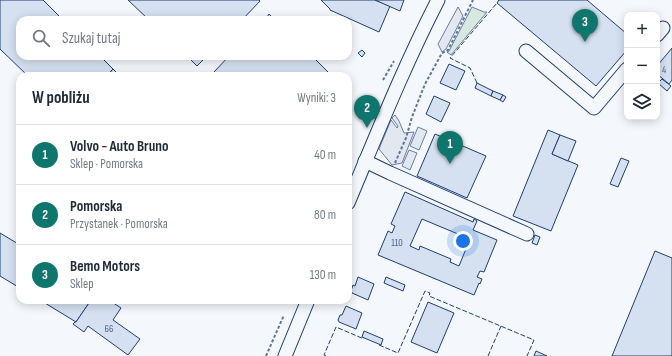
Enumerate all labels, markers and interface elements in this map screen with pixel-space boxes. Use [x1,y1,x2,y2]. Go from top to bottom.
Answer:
pin: 3 [572,9,598,42]
map controls [624,12,660,120]
button: + [624,12,660,48]
search box [16,16,352,60]
icon: search [30,27,52,49]
text: Szukaj tutaj [62,29,120,48]
button: − [624,48,660,84]
house number: 4 [662,64,666,76]
button: layers [624,84,660,120]
text: W pobliżu [32,88,90,108]
text: Wyniki: 3 [297,90,336,106]
pin: 2 [354,95,380,128]
pin: 1 [437,131,463,164]
text: Volvo - Auto Bruno [70,137,169,156]
text: 1 [42,147,48,163]
text: 40 m [314,147,336,163]
text: Sklep · Pomorska [70,156,143,172]
text: Pomorska [70,197,123,216]
text: 2 [42,207,48,223]
text: 80 m [314,207,336,223]
text: Przystanek · Pomorska [70,216,168,232]
your location [453,231,473,251]
house number: 110 [391,237,403,249]
text: Bemo Motors [70,257,140,276]
text: 3 [42,267,48,283]
text: 130 m [310,267,336,283]
text: Sklep [70,276,94,292]
house number: 66 [105,323,113,335]

